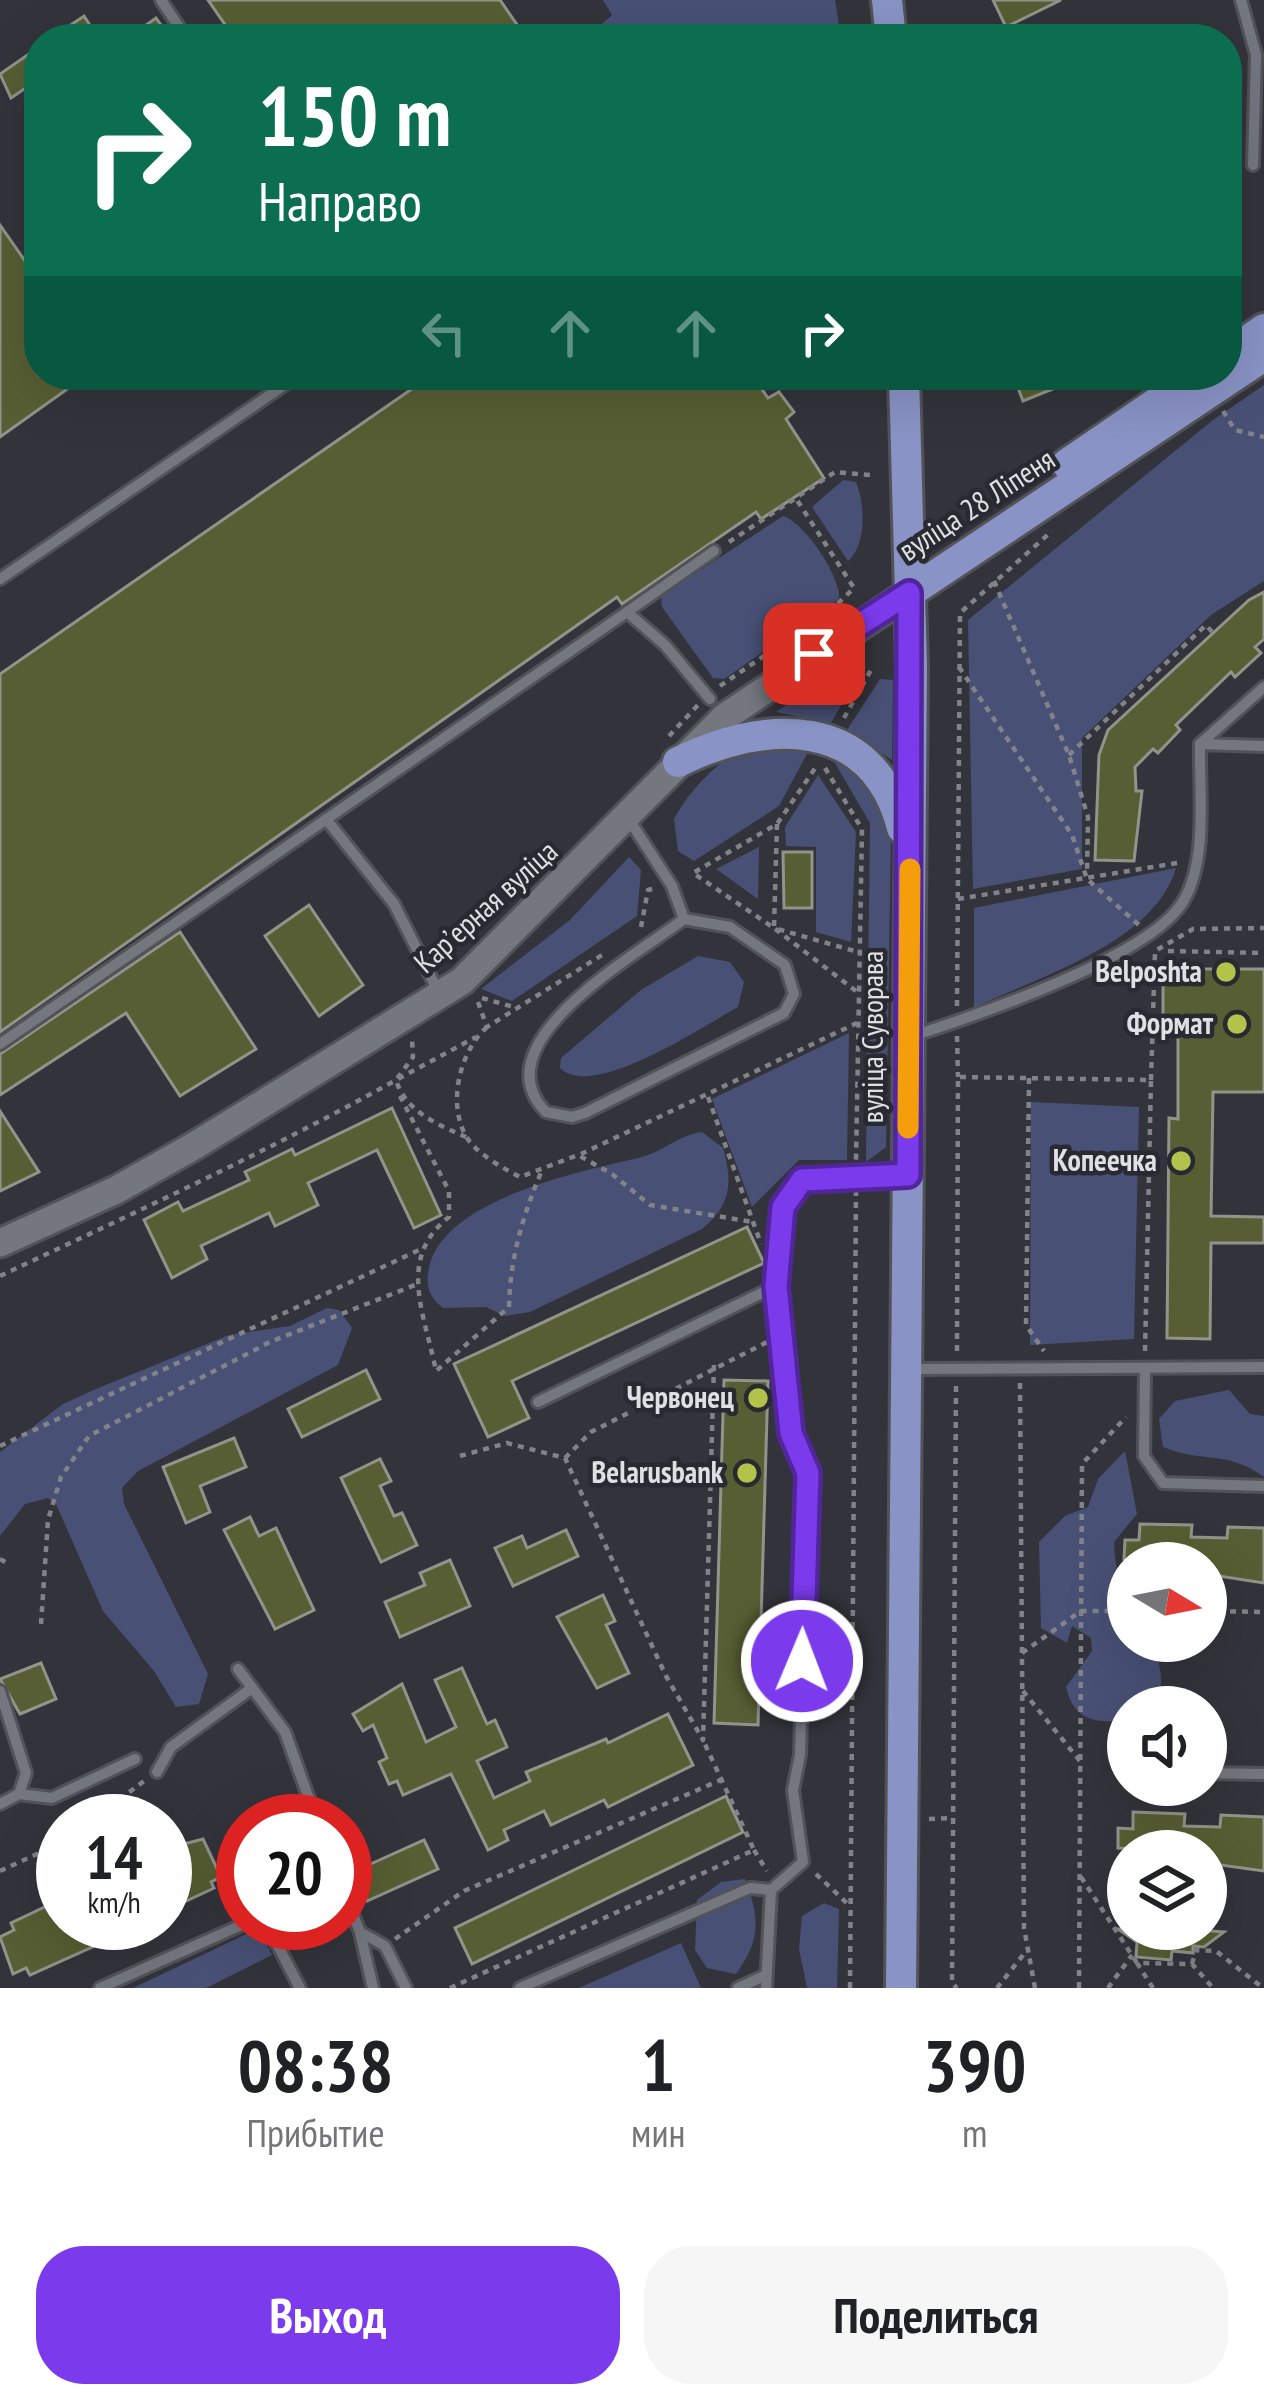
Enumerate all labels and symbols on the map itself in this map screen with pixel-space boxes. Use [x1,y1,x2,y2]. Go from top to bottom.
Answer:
street label: вуліца 28 Ліпеня [891,439,1062,569]
pin [763,603,865,705]
street label: Карʼерная вуліца [405,831,565,981]
street label: вуліца Суворава [852,951,891,1123]
place label: Belposhta [1095,951,1202,990]
marker: Belposhta [1213,959,1239,985]
place label: Формат [1127,1003,1214,1042]
marker: Формат [1224,1011,1250,1037]
place label: Копеечка [1053,1140,1157,1179]
marker: Копеечка [1168,1148,1194,1174]
place label: Червонец [627,1377,734,1416]
marker: Червонец [745,1385,771,1411]
place label: Belarusbank [592,1452,724,1491]
marker: Belarusbank [734,1460,760,1486]
north arrow [1107,1542,1227,1662]
position arrow [739,1598,865,1724]
speed limit sign: 20 [216,1794,372,1950]

